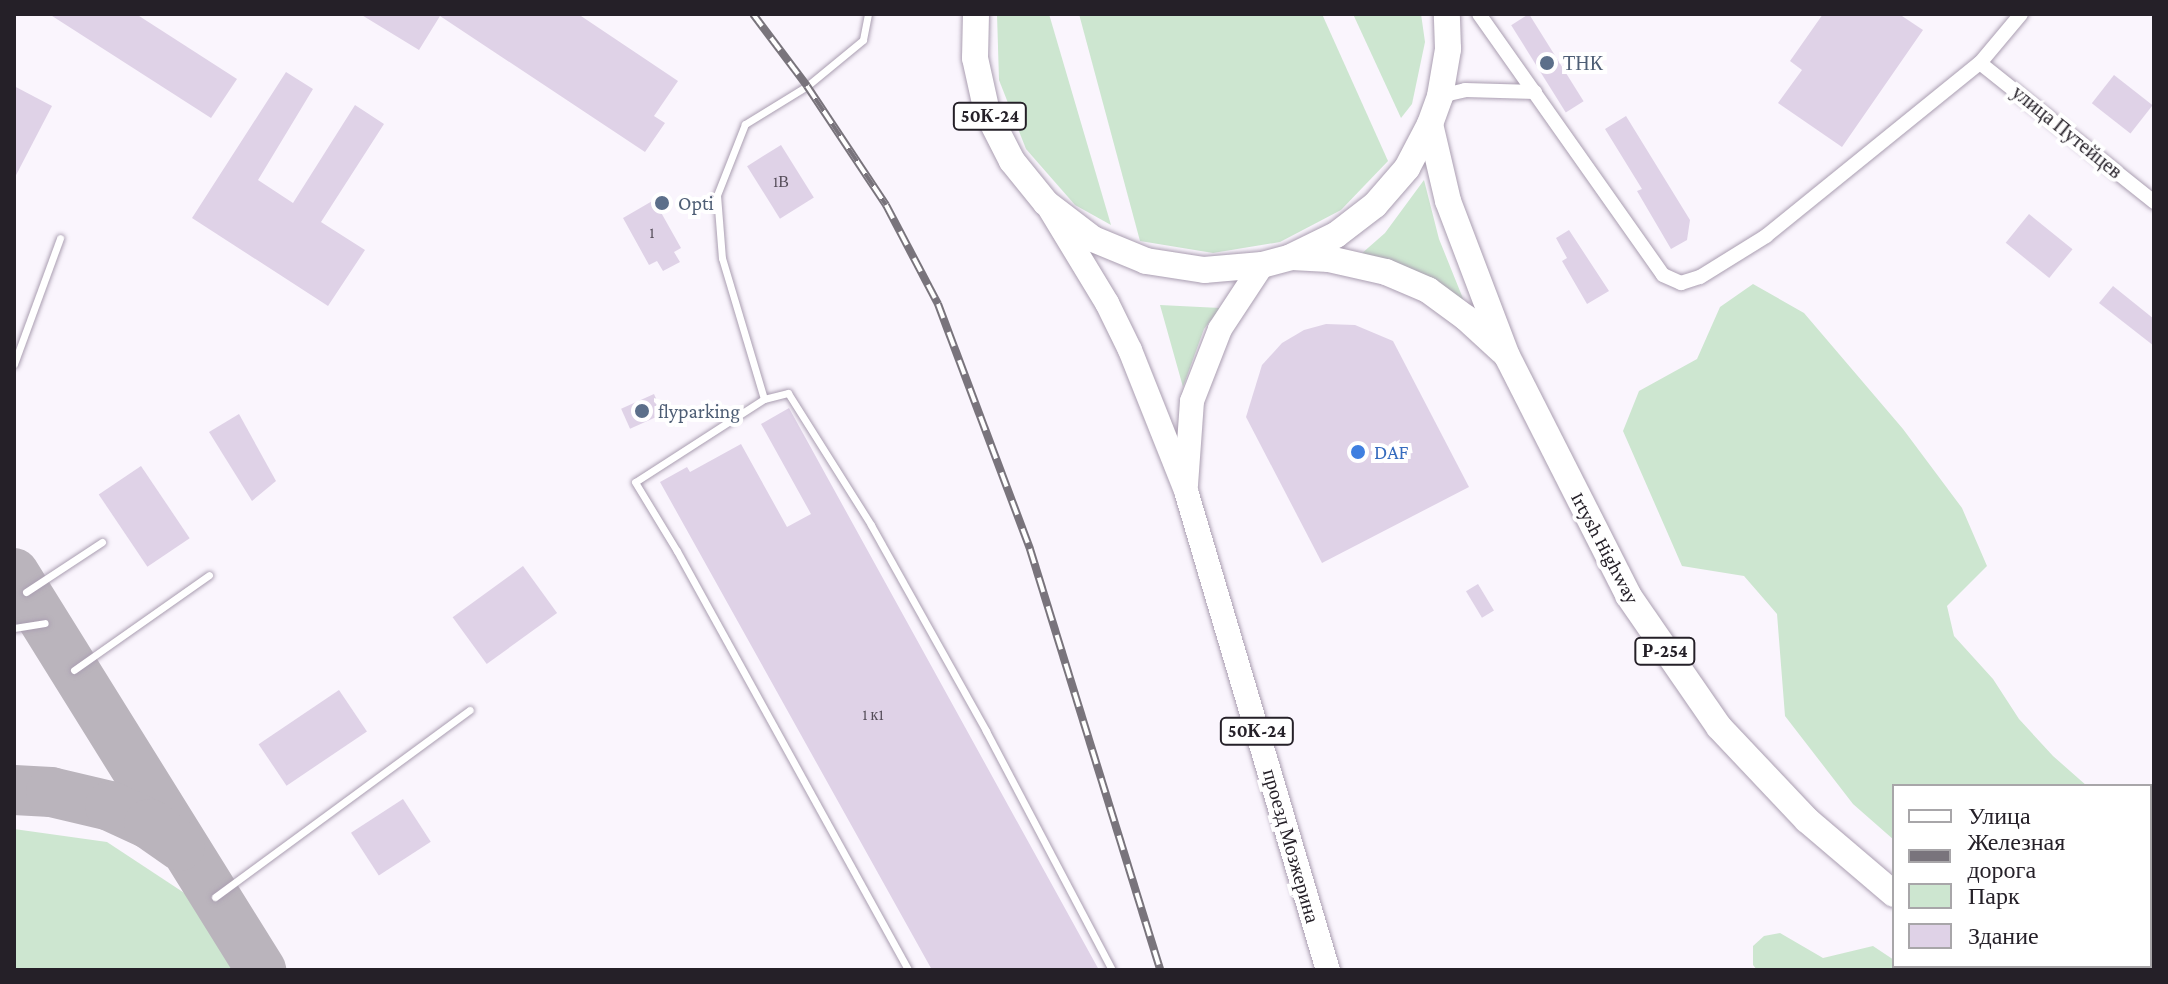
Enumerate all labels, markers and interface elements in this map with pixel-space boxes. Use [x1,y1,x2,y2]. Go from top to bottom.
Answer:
place label: ТНК [1563,51,1603,75]
marker: ТНК [1538,54,1556,72]
street label: улица Путейцев [2007,80,2127,184]
road number: 50К-24 [952,102,1028,130]
house number: 1В [773,172,789,192]
place label: Opti [678,191,714,215]
marker: Opti [653,194,671,212]
house number: 1 [649,223,655,243]
place label: flyparking [658,399,740,423]
marker: flyparking [633,402,651,420]
place label: DAF [1374,440,1408,464]
marker: DAF [1349,443,1367,461]
street label: Irtysh Highway [1566,488,1644,608]
road number: Р-254 [1633,637,1697,665]
house number: 1 к1 [862,705,884,725]
road number: 50К-24 [1219,717,1295,745]
street label: проезд Мозжерина [1258,766,1324,926]
legend [1892,784,2152,968]
text: Улица [1968,802,2031,829]
text: Железная дорога [1967,828,2065,883]
text: Парк [1968,882,2020,909]
text: Здание [1968,922,2039,949]

